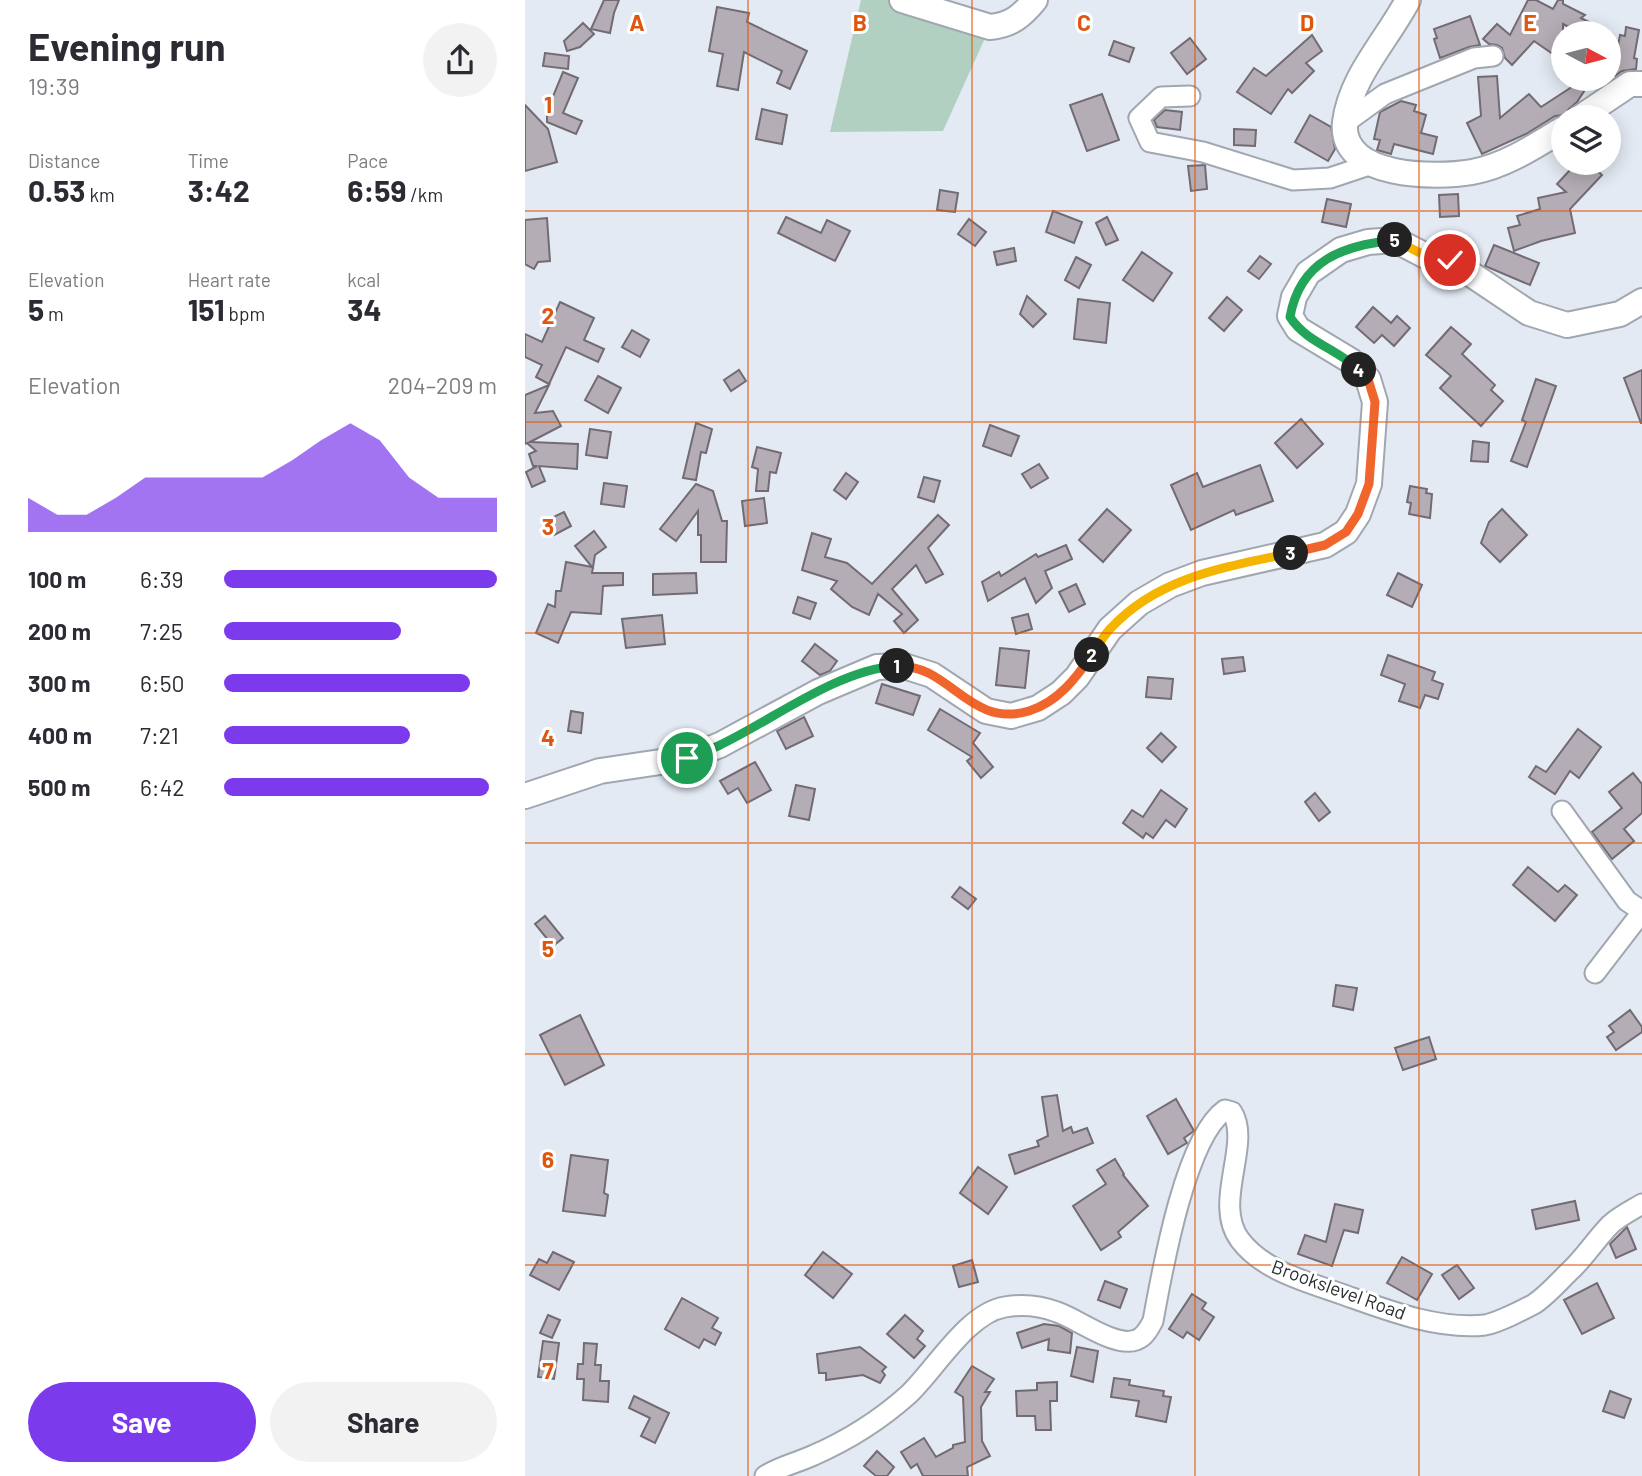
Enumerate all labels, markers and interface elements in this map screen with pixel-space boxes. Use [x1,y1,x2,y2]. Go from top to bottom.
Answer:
text: A [629,8,645,36]
text: B [853,8,867,36]
text: C [1077,8,1091,36]
text: D [1300,8,1314,36]
text: E [1523,8,1537,36]
north arrow [1551,21,1621,91]
map controls [1551,21,1621,175]
text: Evening run [28,23,226,69]
button: share [423,23,497,97]
text: 19:39 [28,72,80,100]
text: 1 [544,90,552,118]
button: layers [1551,105,1621,175]
text: Distance [28,149,100,172]
text: Time [188,149,229,172]
text: Pace [347,149,388,172]
text: 0.53 [28,172,86,208]
text: 3:42 [188,172,250,208]
text: 6:59 [347,172,406,208]
text: km [86,183,115,206]
text: /km [406,183,443,206]
pin: 5 [1377,222,1413,258]
text: 5 [1389,228,1400,251]
pin [1420,230,1480,290]
icon: check [1431,241,1469,279]
text: Elevation [28,268,105,291]
text: Heart rate [188,268,271,291]
text: kcal [347,268,380,291]
text: 5 [28,291,44,327]
text: 151 [188,291,225,327]
text: 34 [347,291,382,327]
text: 2 [542,301,554,329]
text: m [44,302,64,325]
text: bpm [225,302,265,325]
pin: 4 [1341,352,1377,388]
text: 4 [1353,358,1364,381]
text: Elevation [28,371,121,399]
text: 204–209 m [388,371,497,399]
text: 3 [542,512,554,540]
pin: 3 [1273,536,1309,570]
text: 3 [1285,541,1296,564]
text: 100 m [28,565,86,593]
text: 6:39 [140,565,183,593]
text: 200 m [28,617,91,645]
text: 7:25 [140,617,183,645]
pin: 2 [1075,638,1109,672]
text: 2 [1086,643,1097,666]
pin: 1 [879,648,915,684]
text: 1 [893,654,900,677]
text: 300 m [28,669,90,697]
text: 6:50 [140,669,184,697]
text: 400 m [28,721,92,749]
text: 7:21 [140,721,179,749]
text: 4 [541,723,555,751]
pin [657,728,717,788]
icon: arrive [668,739,706,777]
text: 500 m [28,773,90,801]
text: 6:42 [140,773,185,801]
text: 5 [542,934,554,962]
text: 6 [542,1145,554,1173]
street label: Brookslevel Road [1269,1254,1409,1324]
text: 7 [542,1356,554,1384]
button: Save [28,1382,256,1462]
button: Share [270,1382,497,1462]

